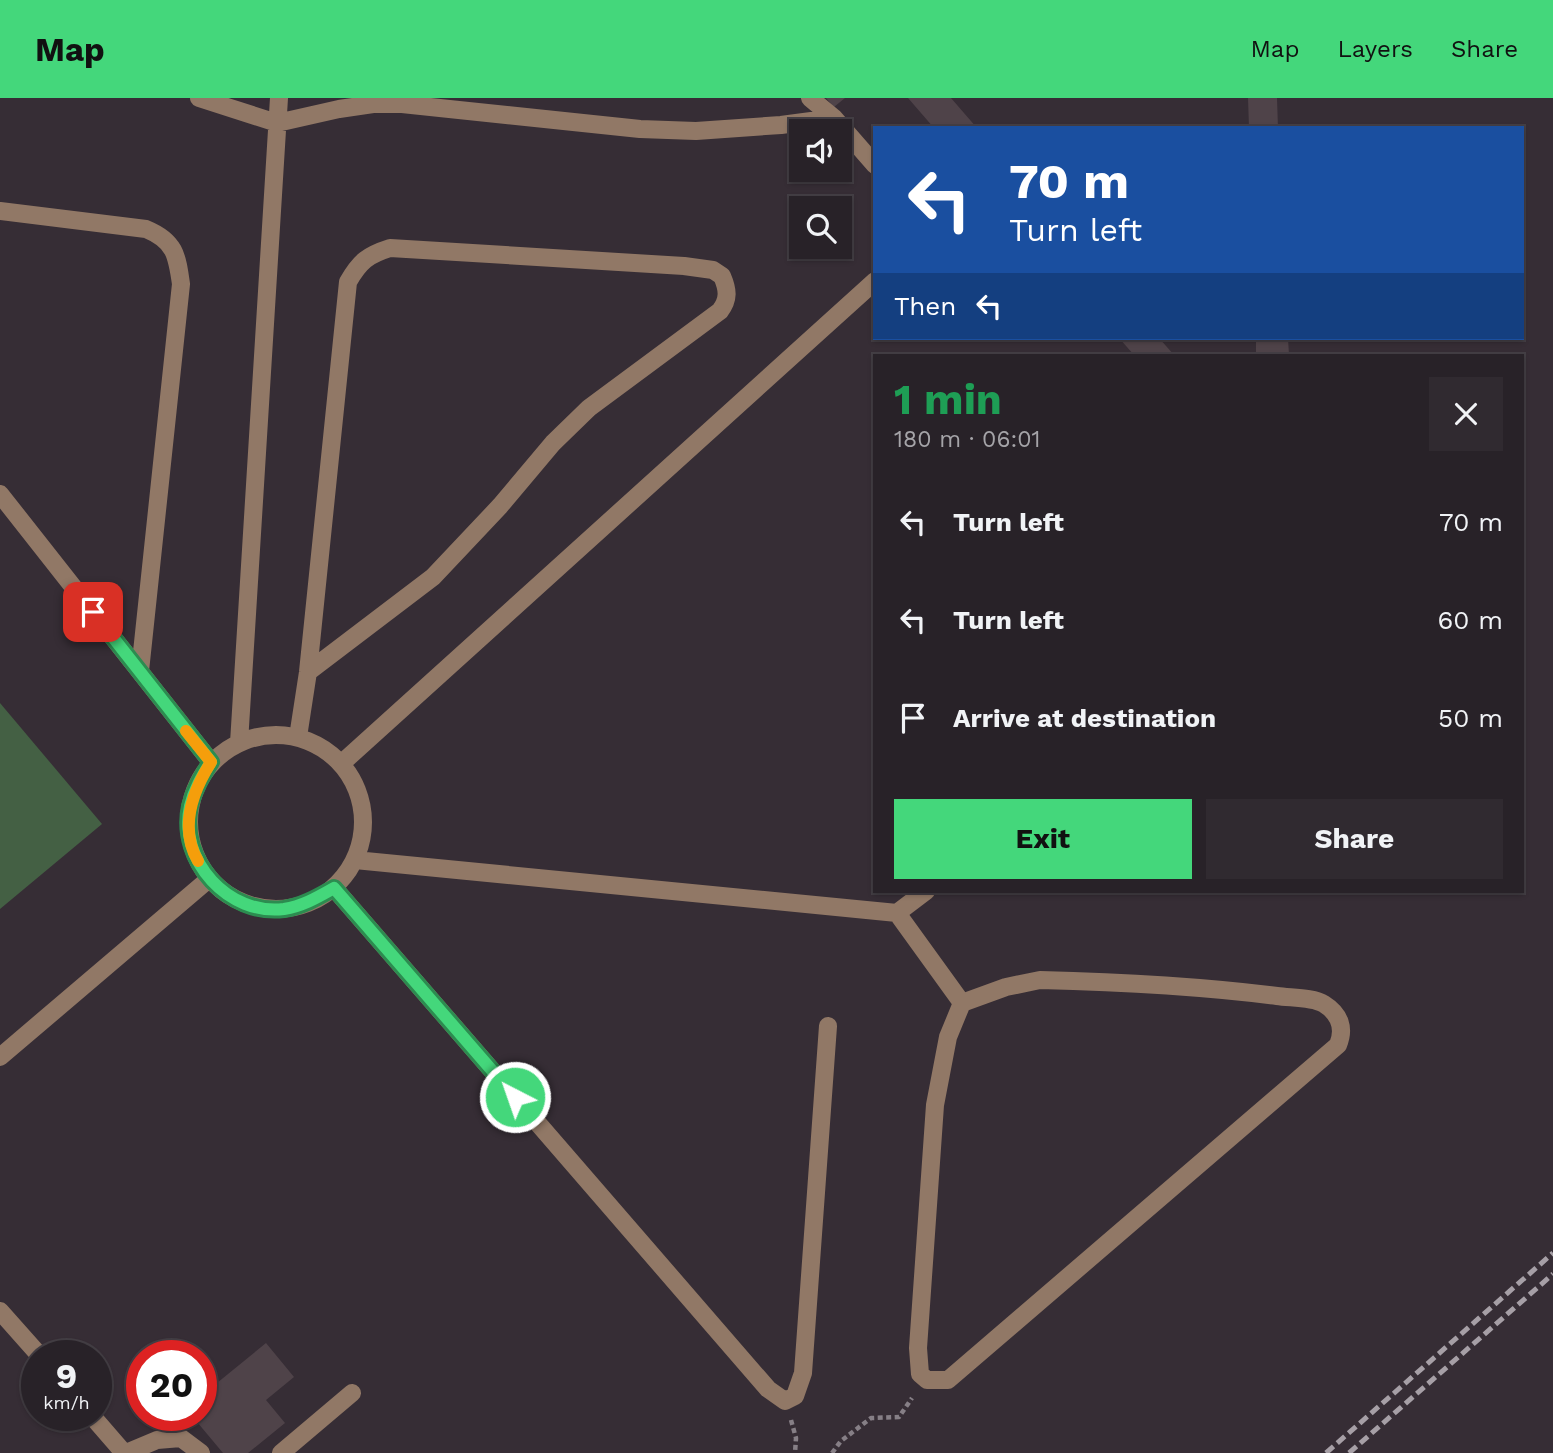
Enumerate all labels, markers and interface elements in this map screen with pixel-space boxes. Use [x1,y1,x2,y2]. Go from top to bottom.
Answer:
text: Map [35,30,105,69]
text: Map [1251,35,1299,63]
text: Layers [1337,35,1413,63]
text: Share [1451,35,1518,63]
map controls [789,119,852,259]
button: sound [789,119,852,182]
text: 70 m [1009,152,1129,210]
icon: left [894,154,985,245]
button: search [789,196,852,259]
text: Turn left [1009,211,1142,249]
icon: left [970,287,1008,325]
text: Then [894,291,956,321]
text: 1 min [894,375,1002,424]
button: close [1429,377,1503,451]
text: 180 m · 06:01 [894,426,1040,453]
icon: left [894,503,932,541]
text: Turn left [953,507,1064,537]
text: 70 m [1439,507,1503,537]
pin [63,582,123,642]
icon: arrive [74,593,112,631]
icon: left [894,601,932,639]
text: Turn left [953,605,1064,635]
text: 60 m [1437,605,1503,635]
icon: arrive [894,699,932,737]
text: Arrive at destination [953,703,1216,733]
text: 50 m [1438,703,1503,733]
button: Exit [894,799,1192,879]
button: Share [1206,799,1503,879]
position arrow [478,1060,552,1134]
speed limit sign: 20 [126,1340,217,1431]
text: 9 [56,1355,77,1397]
text: km/h [43,1392,90,1413]

